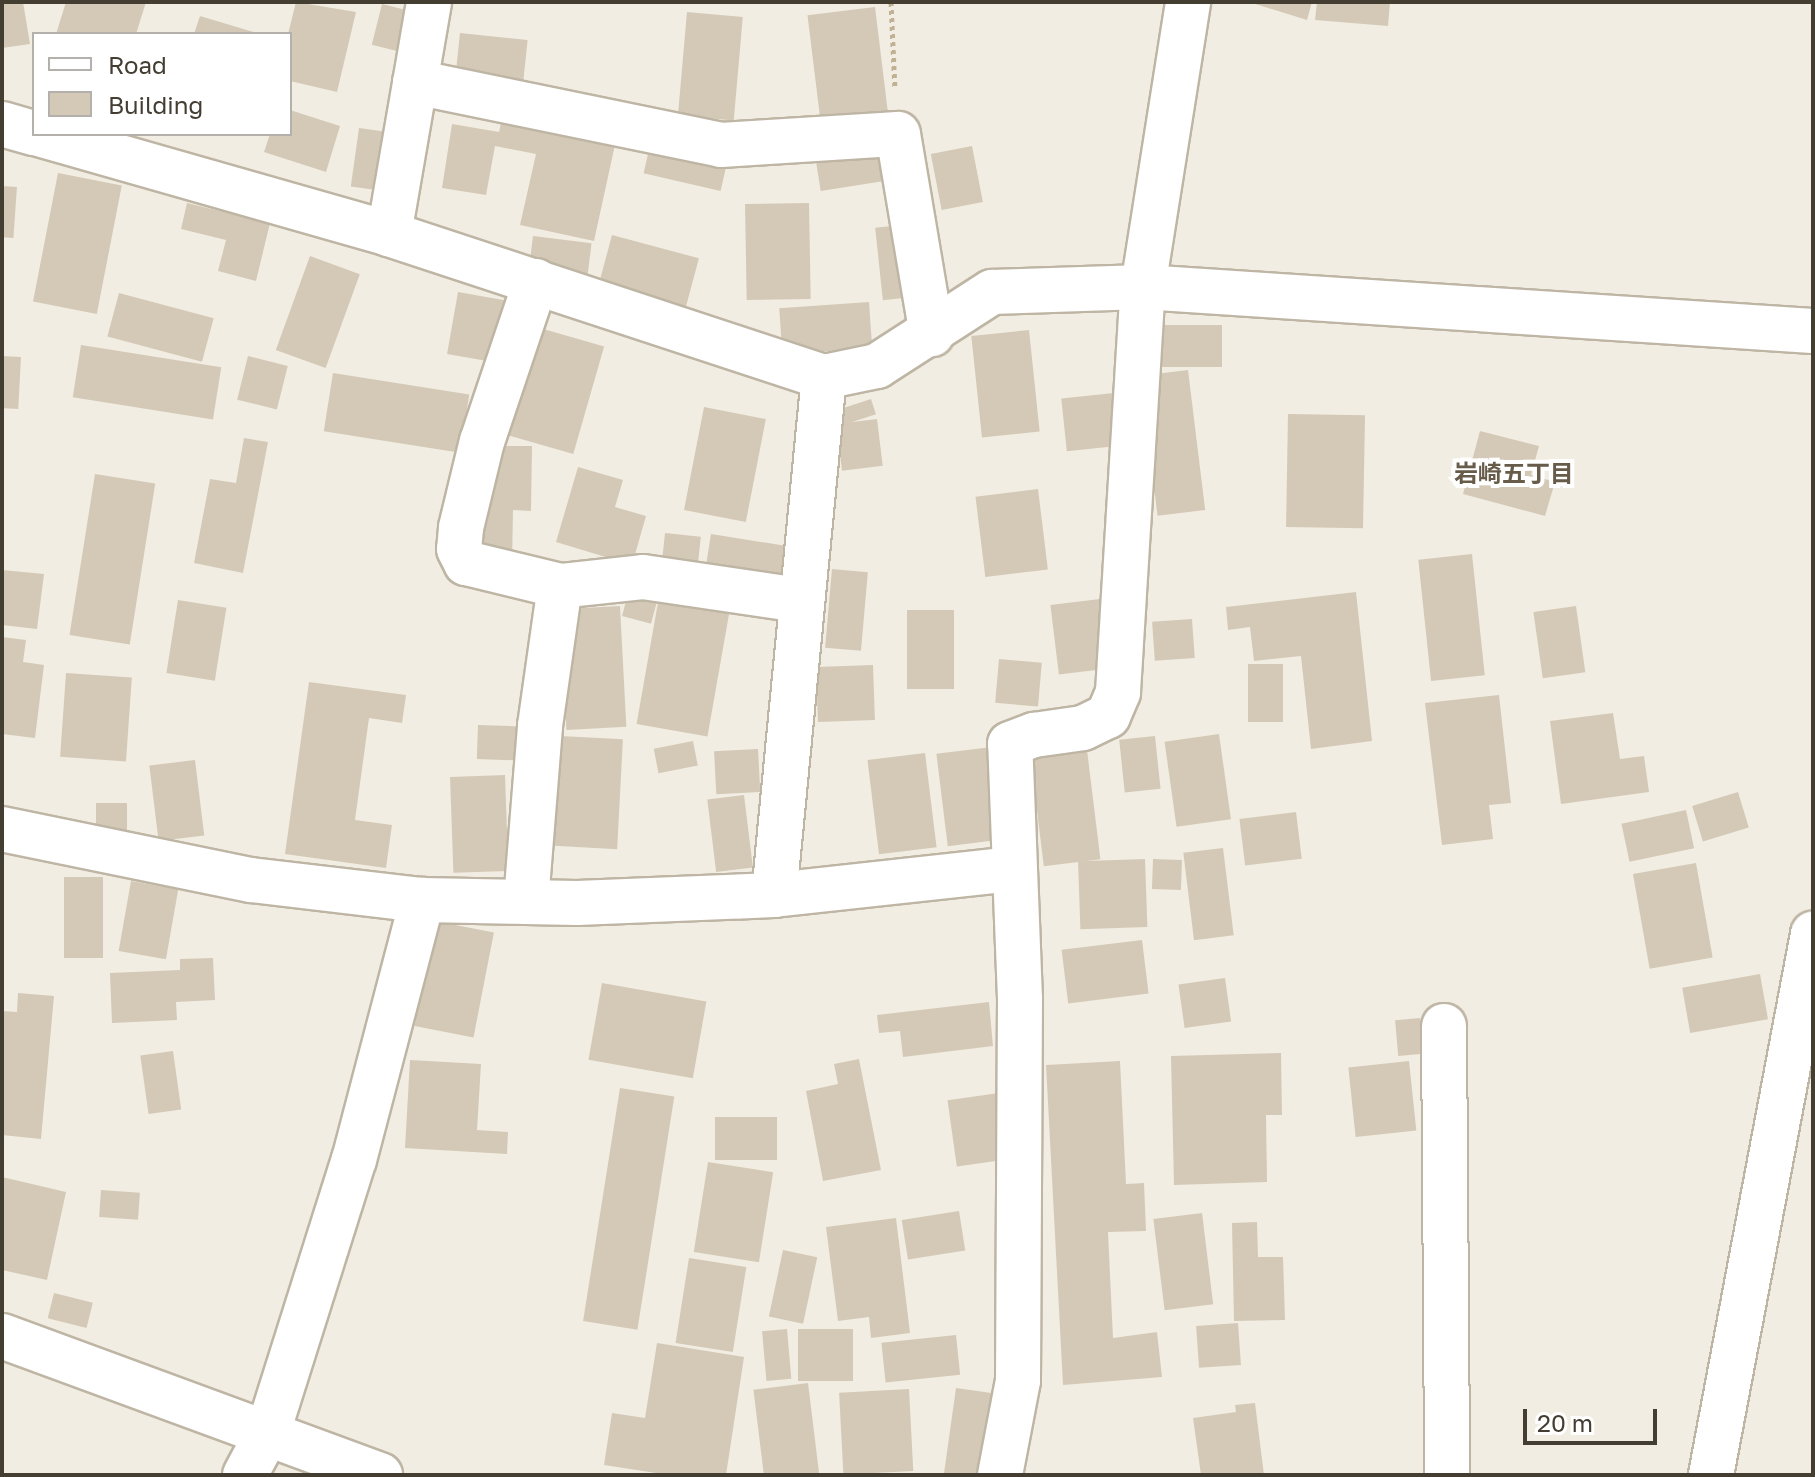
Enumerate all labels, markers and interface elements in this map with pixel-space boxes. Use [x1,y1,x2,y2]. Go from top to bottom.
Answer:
legend [32,32,292,136]
text: Road [108,50,167,79]
text: Building [108,90,203,119]
district label: 岩崎五丁目 [1454,459,1574,487]
scale bar [1527,1393,1661,1443]
text: 20 m [1537,1408,1593,1437]

